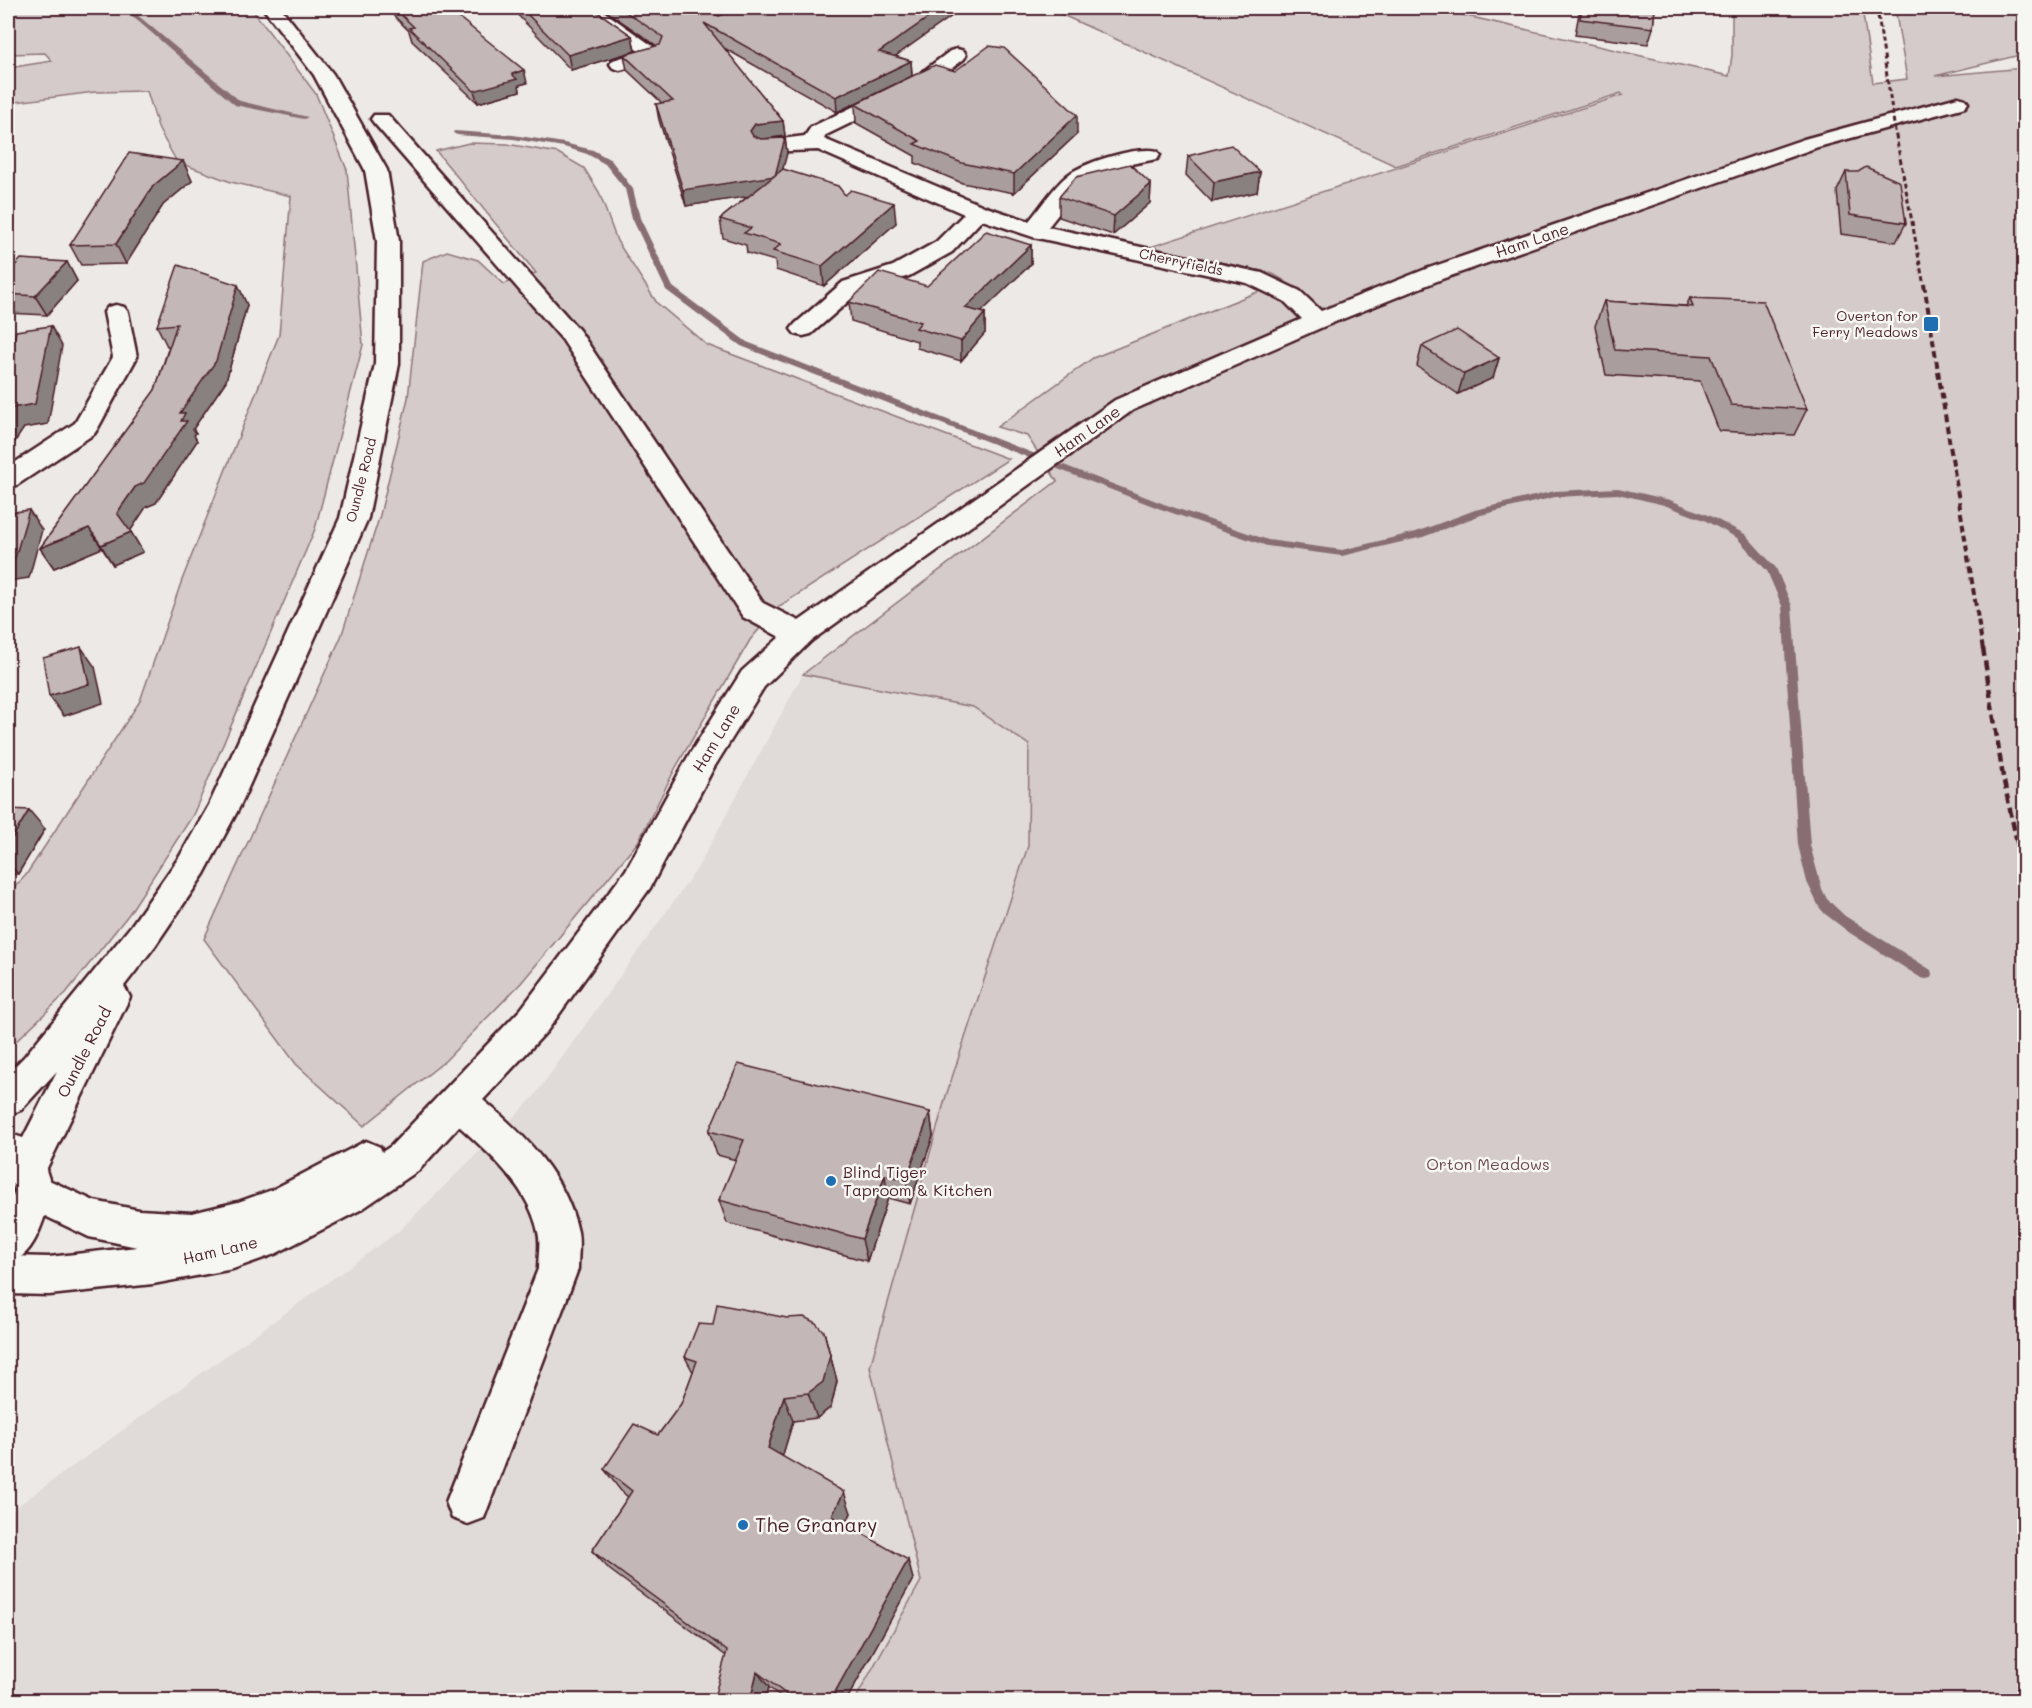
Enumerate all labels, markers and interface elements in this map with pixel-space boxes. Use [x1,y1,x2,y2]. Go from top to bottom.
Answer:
street label: Ham Lane [1492,217,1571,262]
street label: Cherryfields [1137,243,1225,280]
place label: Overton for Ferry Meadows [1812,306,1918,341]
marker: Overton for Ferry Meadows [1922,315,1940,333]
street label: Ham Lane [1049,400,1124,461]
street label: Oundle Road [341,435,380,524]
street label: Ham Lane [687,700,744,776]
street label: Oundle Road [52,1003,115,1101]
park label: Orton Meadows [1426,1153,1550,1174]
place label: Blind Tiger Taproom & Kitchen [843,1161,992,1200]
marker: Blind Tiger Taproom & Kitchen [824,1174,838,1188]
street label: Ham Lane [180,1231,259,1268]
place label: The Granary [755,1511,878,1537]
marker: The Granary [736,1518,750,1532]

